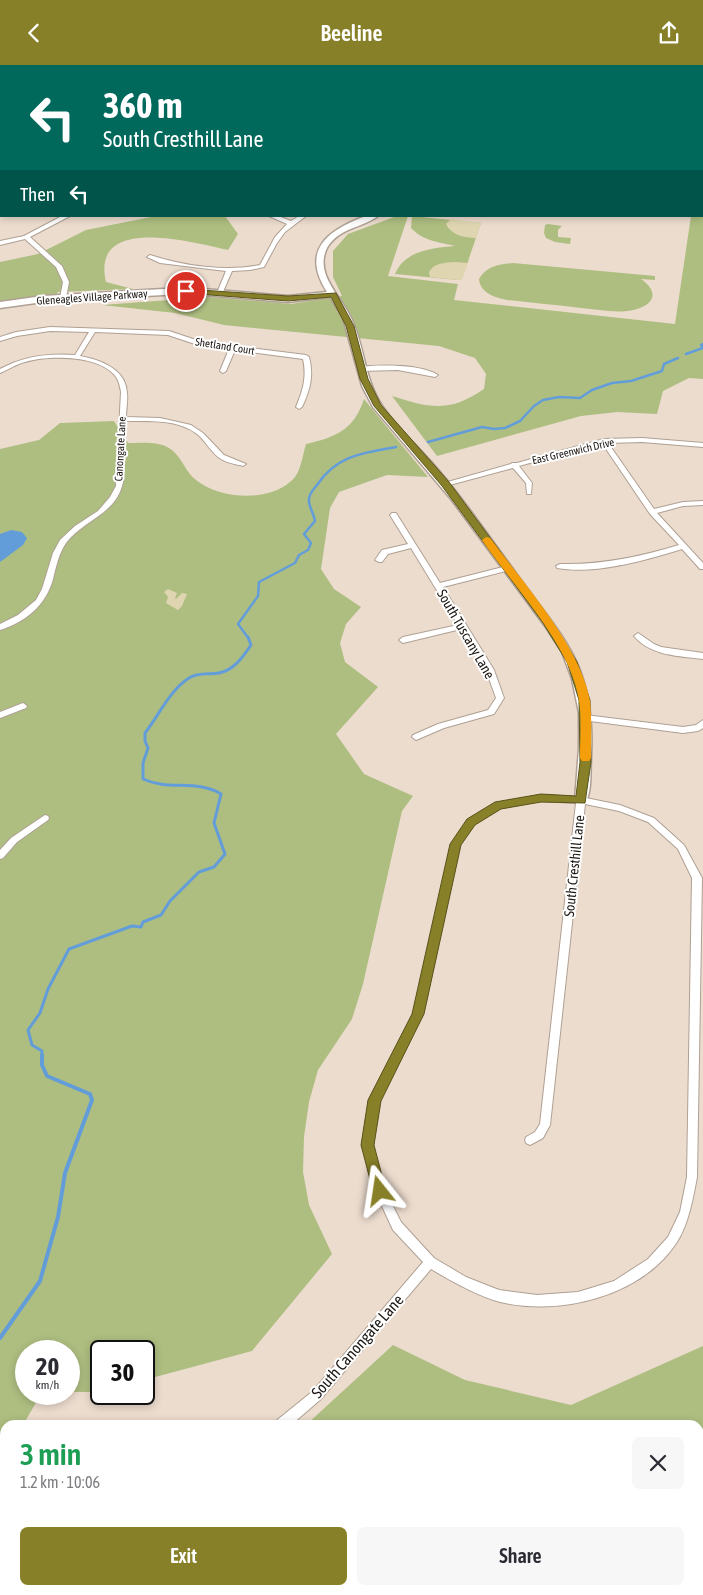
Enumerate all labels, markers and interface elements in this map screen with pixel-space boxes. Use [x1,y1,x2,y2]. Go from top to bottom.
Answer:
icon: back [20,19,48,47]
icon: share [655,19,683,47]
text: Beeline [321,20,382,46]
icon: left [20,85,85,150]
text: 360 m [103,85,182,125]
text: South Cresthill Lane [103,126,264,152]
icon: left [65,180,93,208]
text: Then [20,183,55,205]
pin [165,270,207,312]
icon: arrive [172,277,200,305]
street label: Gleneagles Village Parkway [36,287,148,307]
street label: Shetland Court [194,335,256,357]
street label: Canongate Lane [112,416,128,482]
street label: East Greenwich Drive [531,436,615,466]
street label: South Tuscany Lane [434,587,498,681]
street label: South Cresthill Lane [561,814,587,918]
position arrow [353,1164,405,1216]
street label: South Canongate Lane [307,1291,407,1402]
speed limit sign: 30 [90,1340,155,1405]
text: 20 [36,1352,59,1380]
text: km/h [36,1378,59,1392]
text: 3 min [20,1437,81,1471]
button: close [632,1437,684,1489]
text: 1.2 km · 10:06 [20,1473,100,1491]
button: Exit [20,1527,347,1585]
button: Share [357,1527,684,1585]

